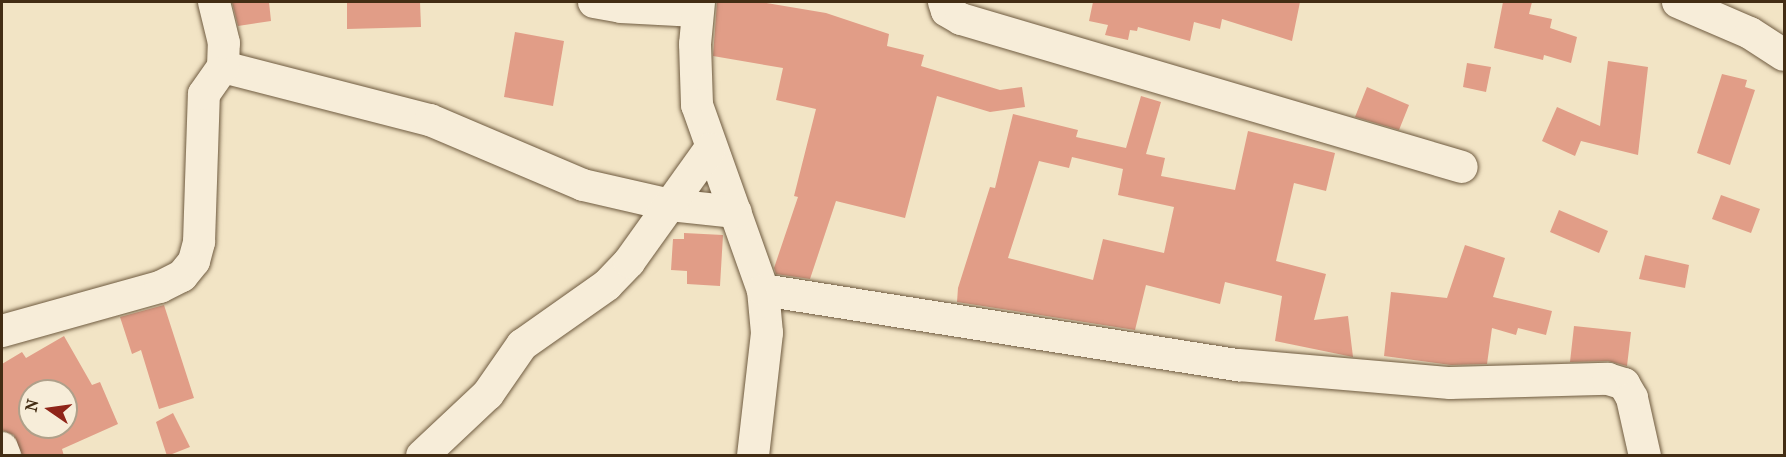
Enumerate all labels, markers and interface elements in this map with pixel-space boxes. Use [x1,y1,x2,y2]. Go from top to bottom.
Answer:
north arrow [18,379,78,439]
text: N [21,397,43,413]

